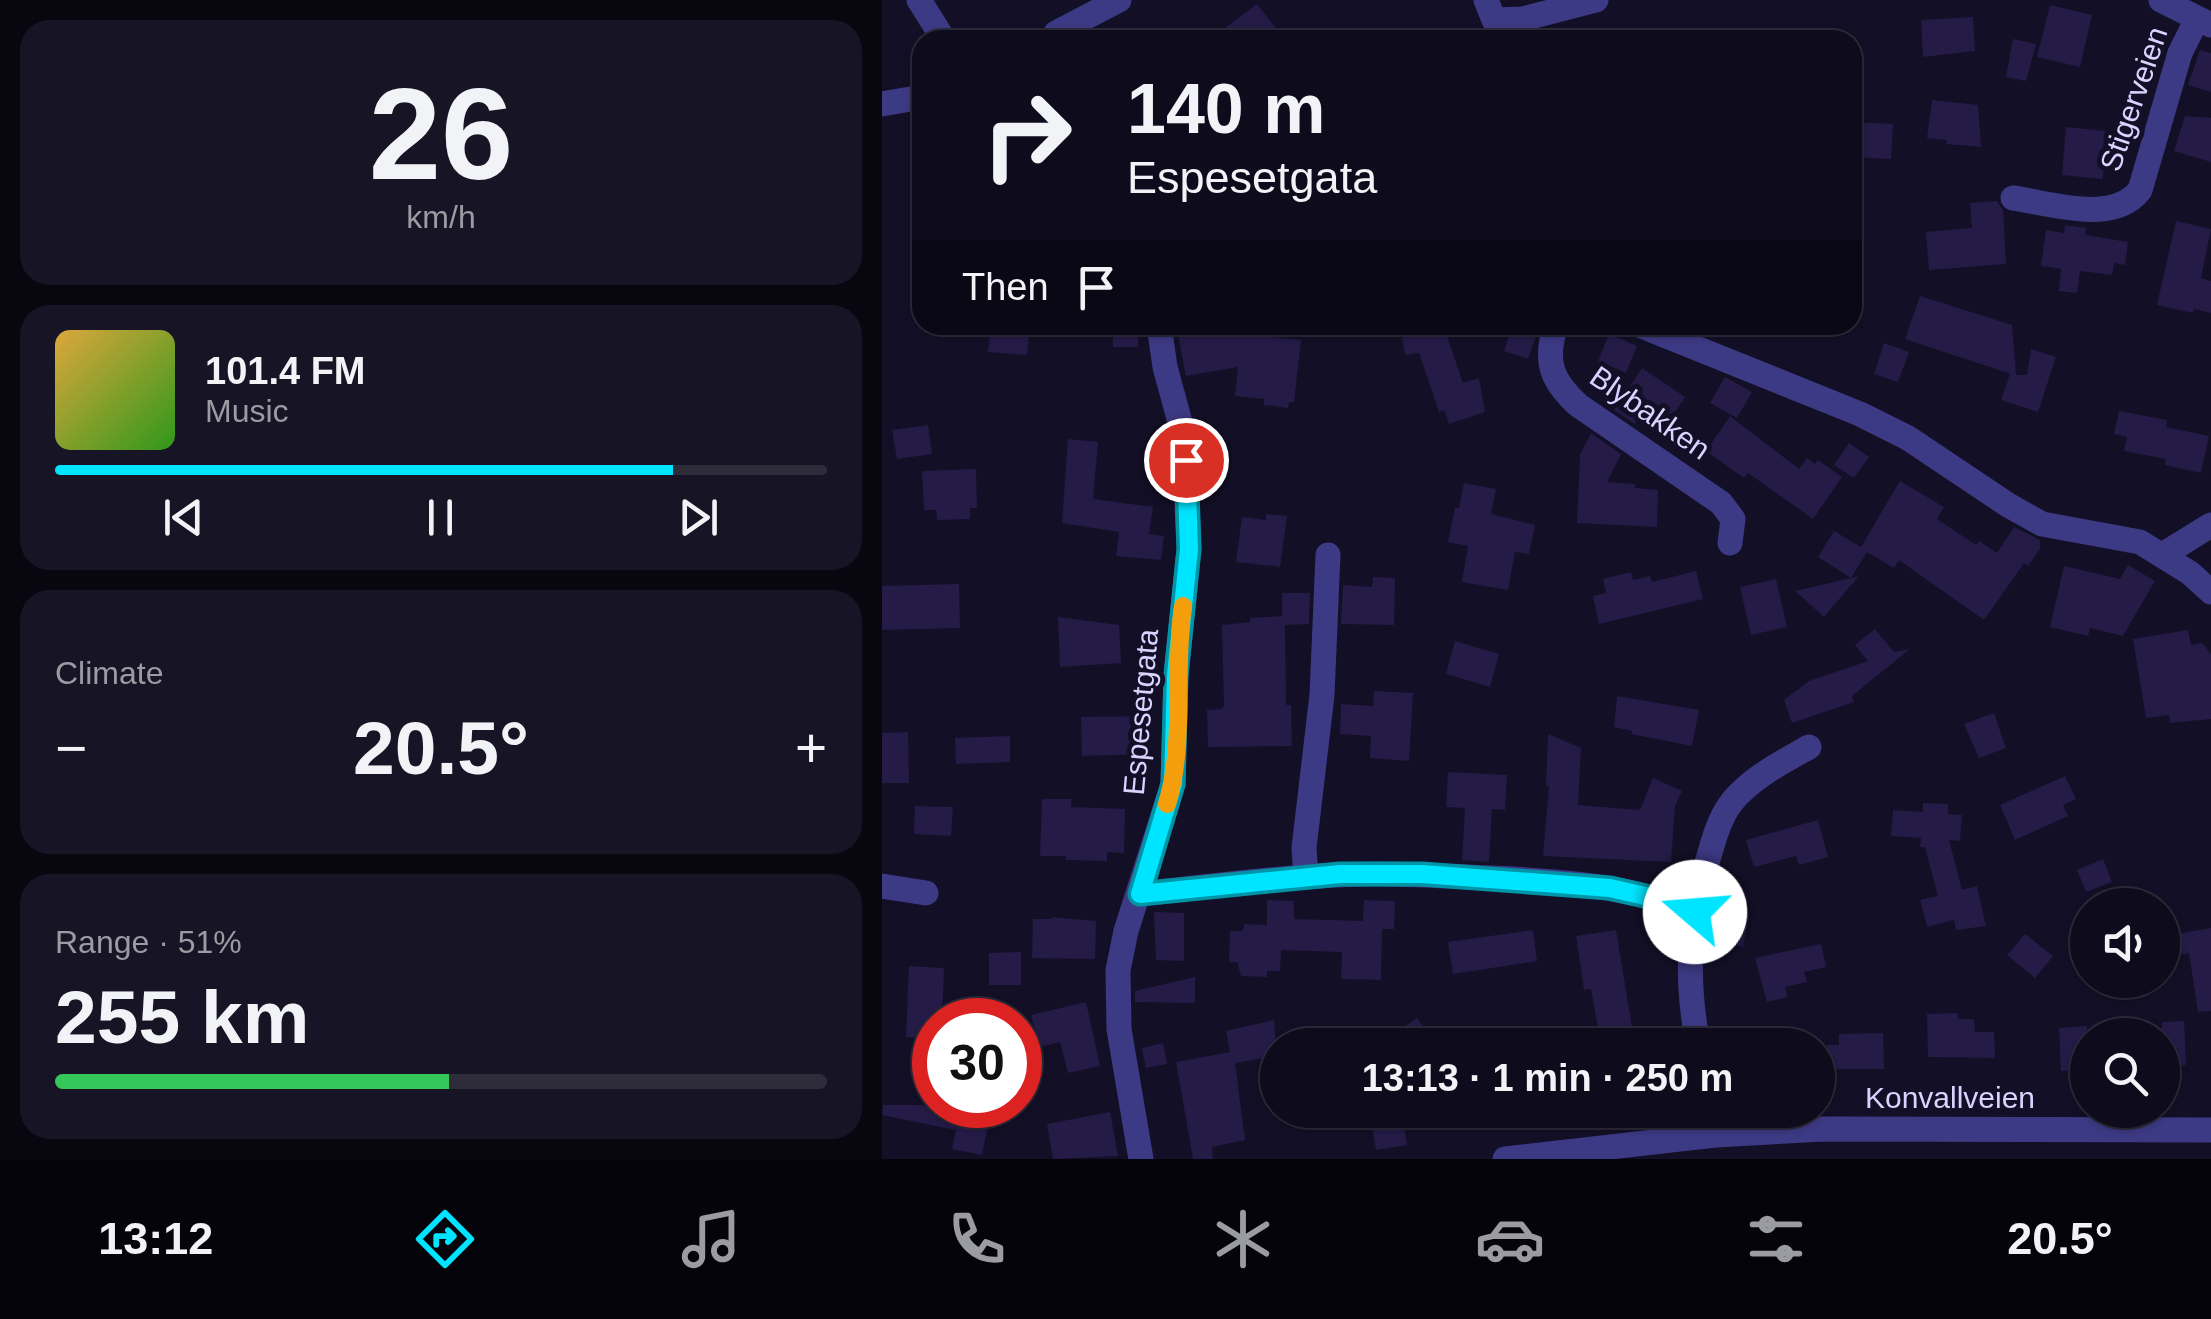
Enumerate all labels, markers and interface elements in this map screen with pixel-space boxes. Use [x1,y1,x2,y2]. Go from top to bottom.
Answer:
street label: Stigerveien [2093,23,2174,175]
text: 26 [369,61,513,207]
icon: right [962,70,1092,200]
text: 140 m [1127,70,1325,148]
text: Espesetgata [1127,152,1377,203]
text: km/h [406,199,476,235]
icon: arrive [1069,260,1124,315]
text: Then [962,266,1049,308]
text: 101.4 FM [205,350,366,392]
street label: Blybakken [1584,359,1716,466]
text: Music [205,393,289,429]
pin [1144,418,1229,503]
icon: arrive [1159,433,1214,488]
icon: previous [156,490,211,545]
icon: pause [413,490,468,545]
icon: next [671,490,726,545]
street label: Espesetgata [1117,627,1164,796]
text: Climate [55,655,163,691]
text: 20.5° [353,706,529,790]
text: − [55,717,87,779]
text: + [795,717,827,779]
position arrow [1643,860,1747,964]
map controls [2070,888,2180,1128]
button: sound [2070,888,2180,998]
text: Range · 51% [55,924,242,960]
text: 255 km [55,975,309,1059]
speed limit sign: 30 [912,998,1042,1128]
button: search [2070,1018,2180,1128]
text: 13:13 · 1 min · 250 m [1362,1057,1733,1099]
street label: Konvallveien [1865,1081,2035,1114]
icon: directions [410,1204,480,1274]
icon: music [676,1204,746,1274]
icon: phone [942,1204,1012,1274]
icon: climate [1208,1204,1278,1274]
icon: car [1475,1204,1545,1274]
icon: filters [1741,1204,1811,1274]
text: 13:12 [98,1213,213,1264]
text: 20.5° [2007,1213,2113,1264]

